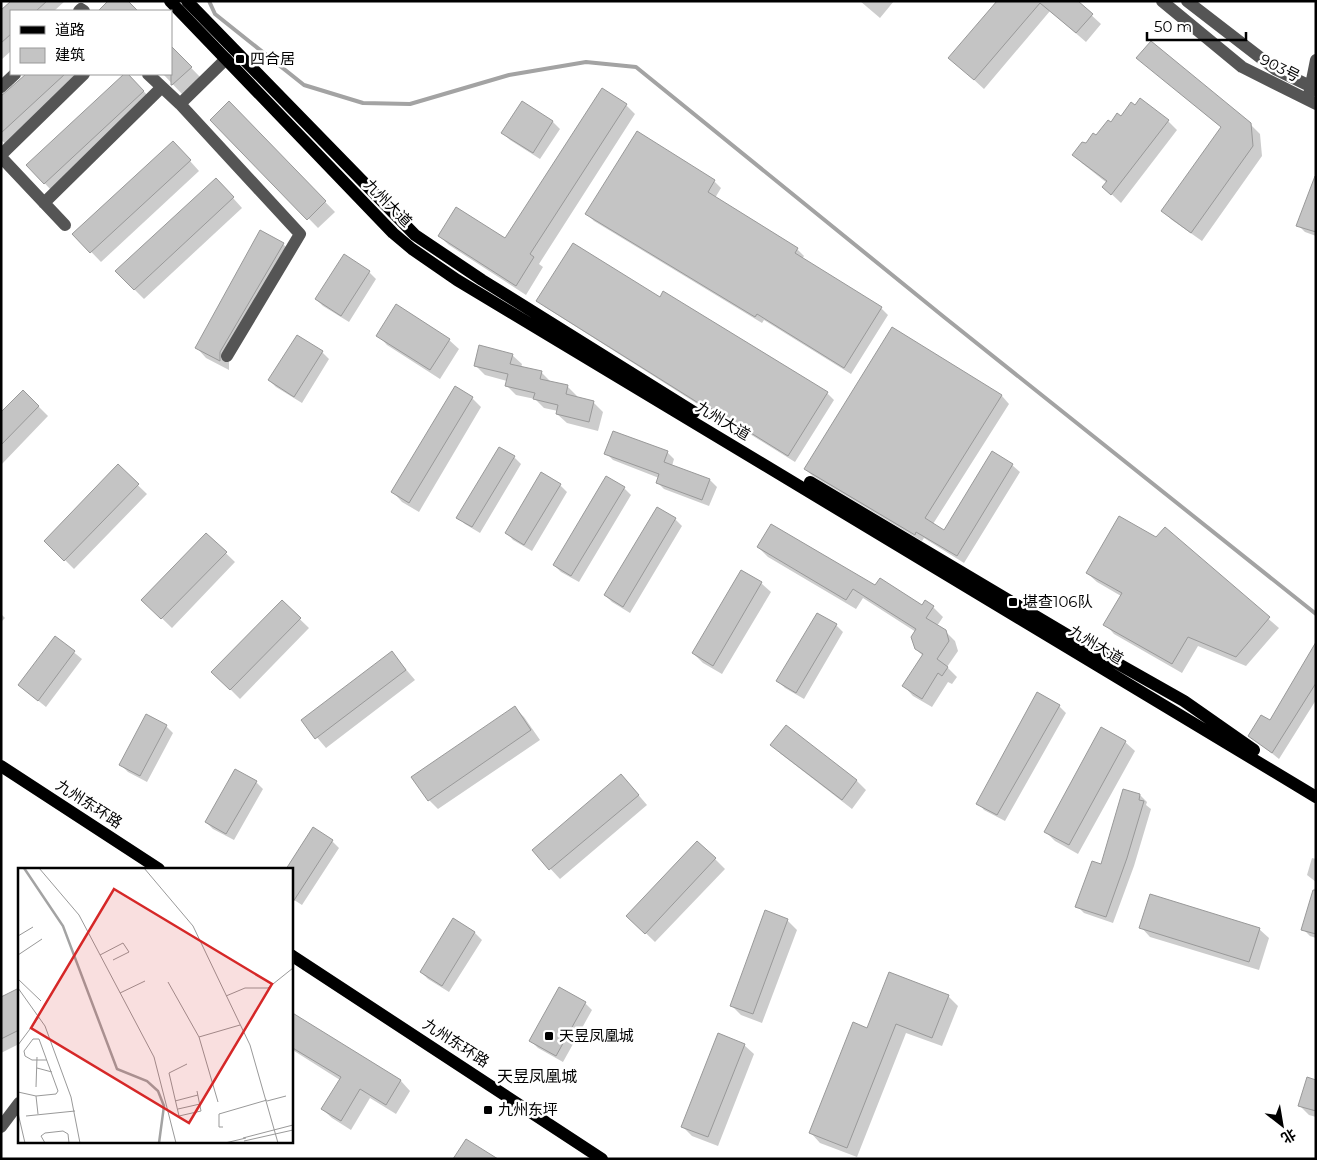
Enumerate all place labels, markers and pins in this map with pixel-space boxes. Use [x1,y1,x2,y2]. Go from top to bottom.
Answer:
place label: 四合居 [250,49,295,68]
marker: 四合居 [234,53,246,65]
place label: 堪查106队 [1023,592,1092,611]
marker: 堪查106队 [1007,596,1019,608]
place label: 天昱凤凰城 [559,1026,634,1045]
marker: 天昱凤凰城 [543,1030,555,1042]
place label: 九州东坪 [498,1100,558,1119]
marker: 九州东坪 [482,1104,494,1116]

